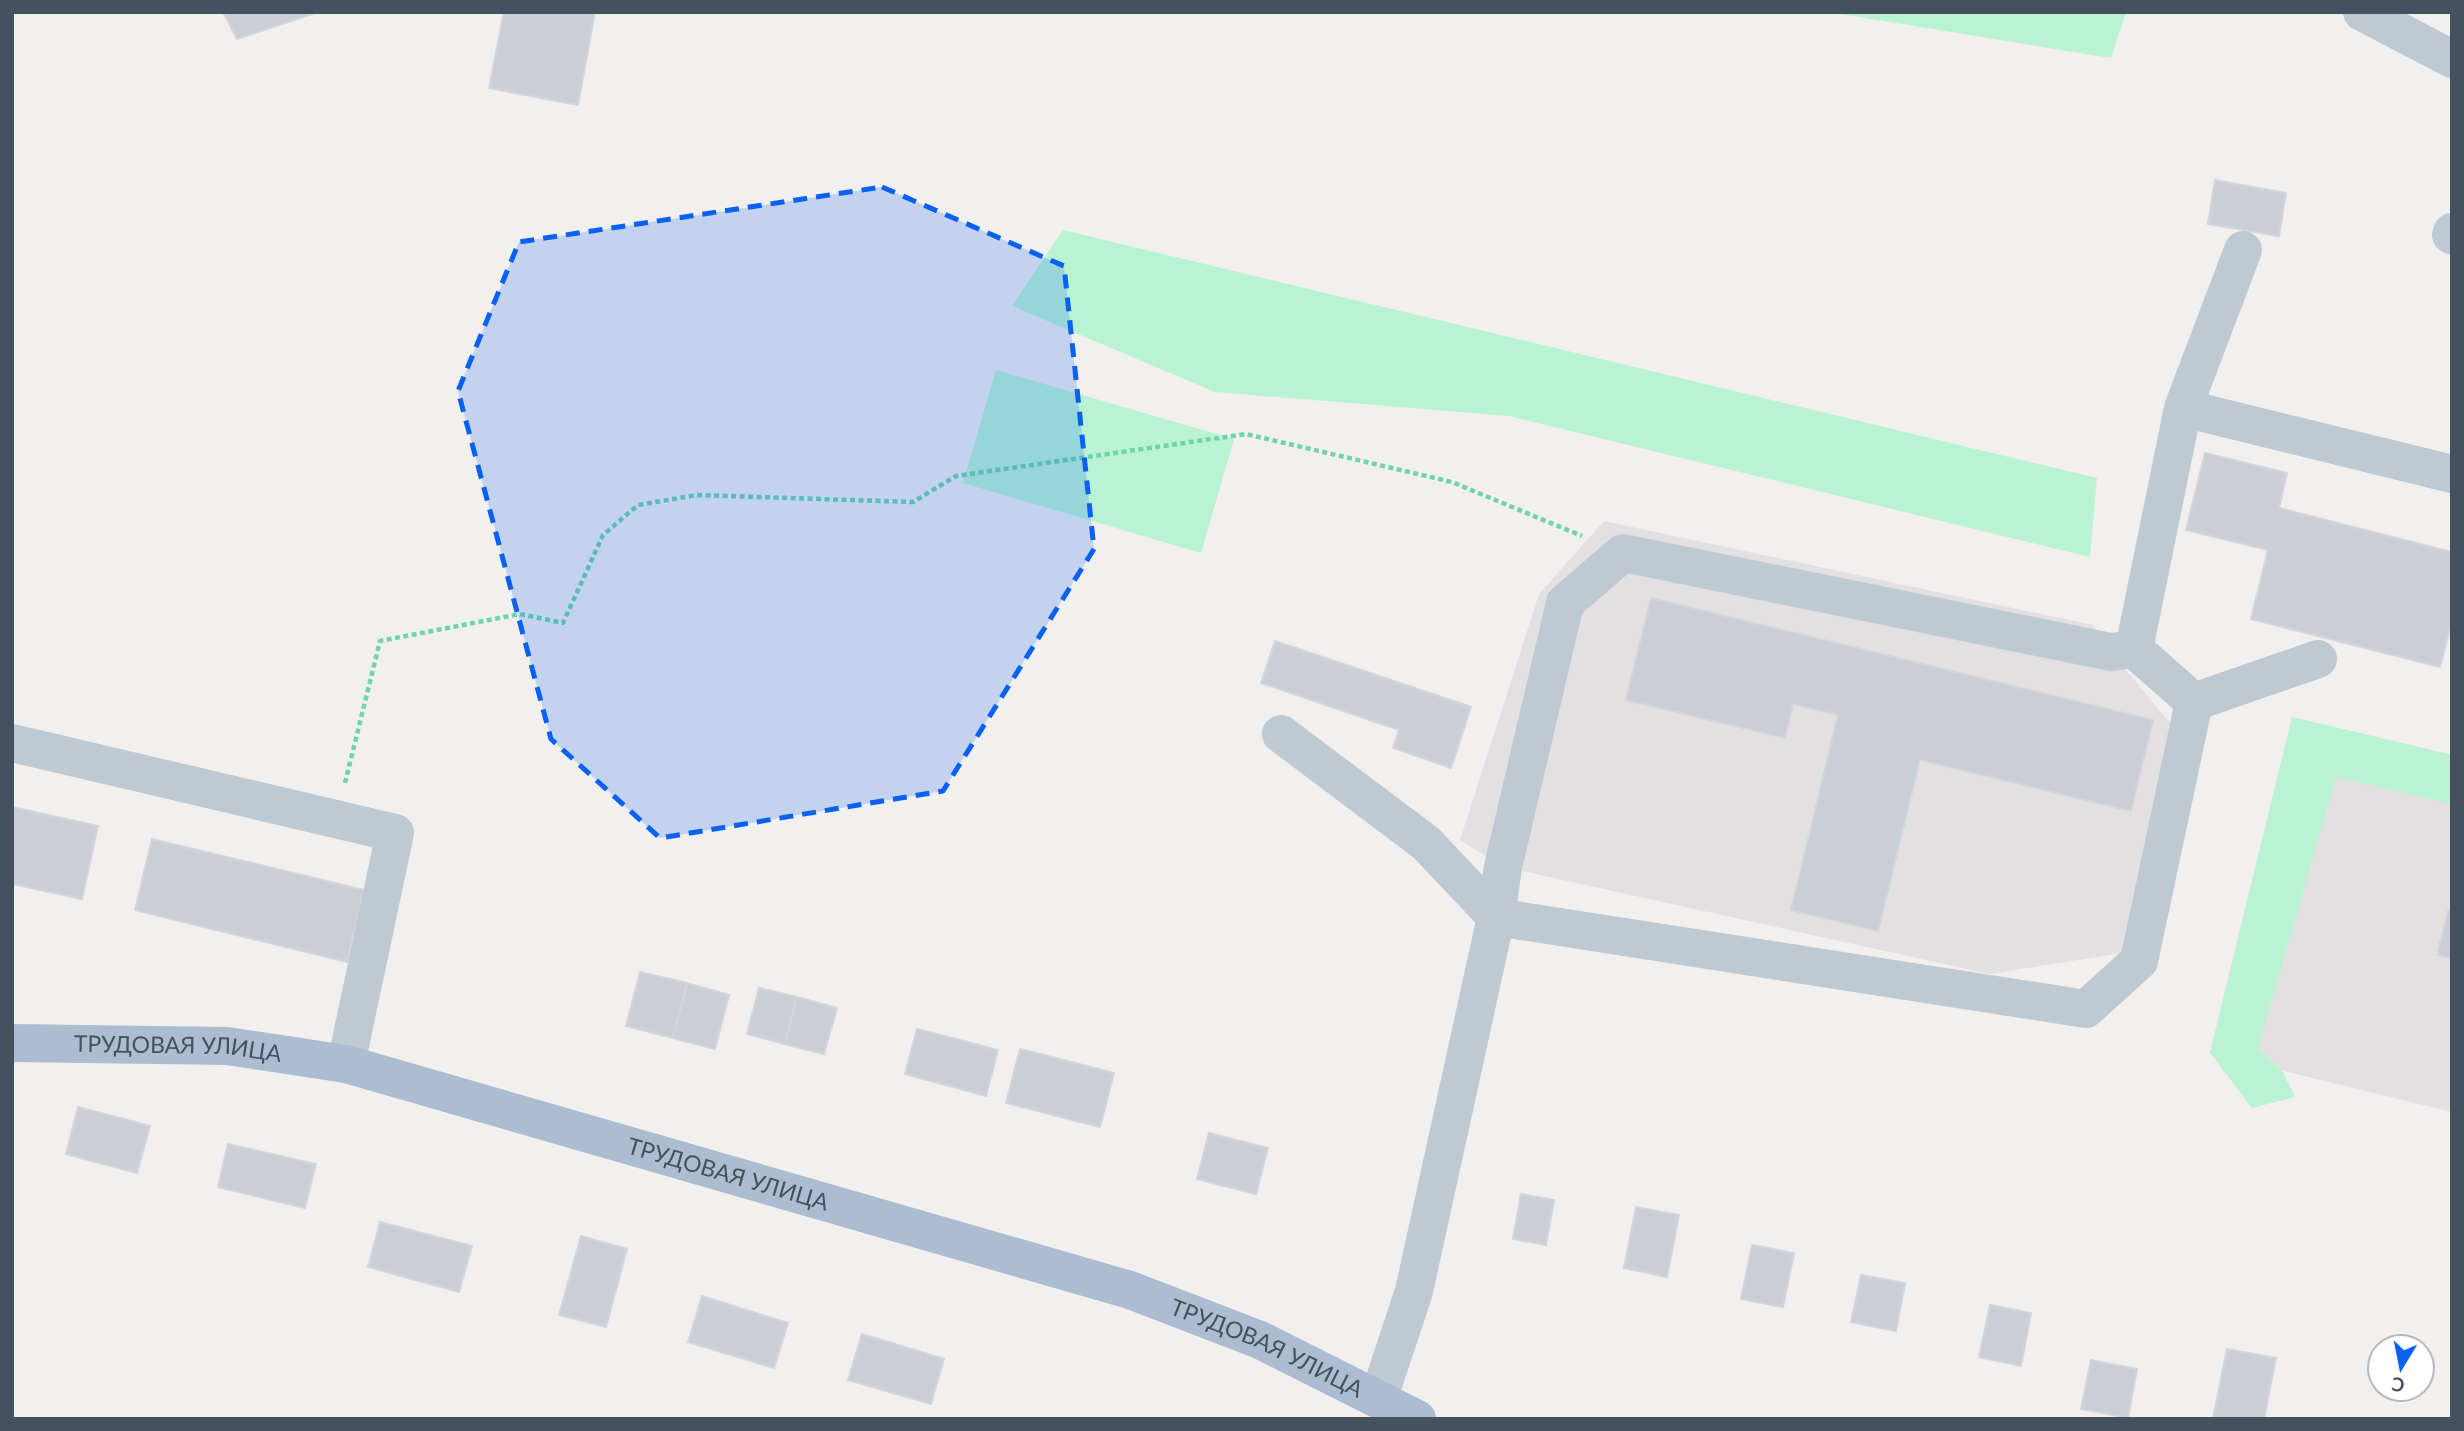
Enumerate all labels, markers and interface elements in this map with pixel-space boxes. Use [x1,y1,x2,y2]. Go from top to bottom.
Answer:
street label: ТРУДОВАЯ УЛИЦА [74,1029,284,1067]
street label: ТРУДОВАЯ УЛИЦА [624,1131,833,1216]
street label: ТРУДОВАЯ УЛИЦА [1167,1292,1369,1403]
north arrow [2366,1333,2436,1403]
text: С [2389,1373,2406,1398]

